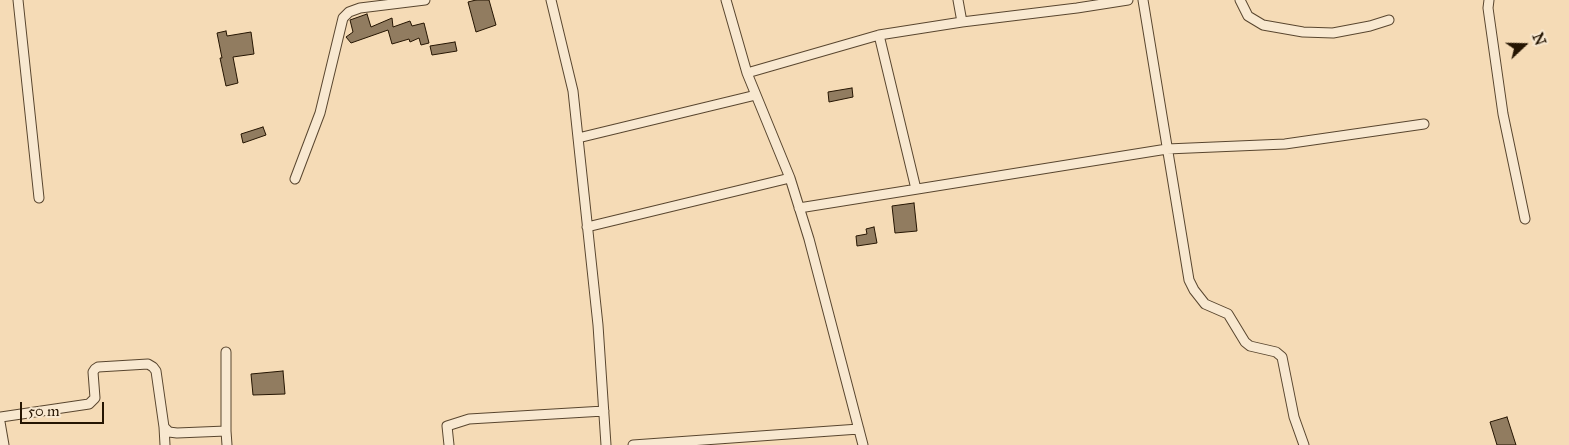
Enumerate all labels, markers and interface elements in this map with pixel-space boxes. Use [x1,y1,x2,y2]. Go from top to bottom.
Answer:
north arrow [1499,20,1549,70]
text: N [1528,31,1549,48]
scale bar [22,392,106,424]
text: 50 m [28,402,60,420]

